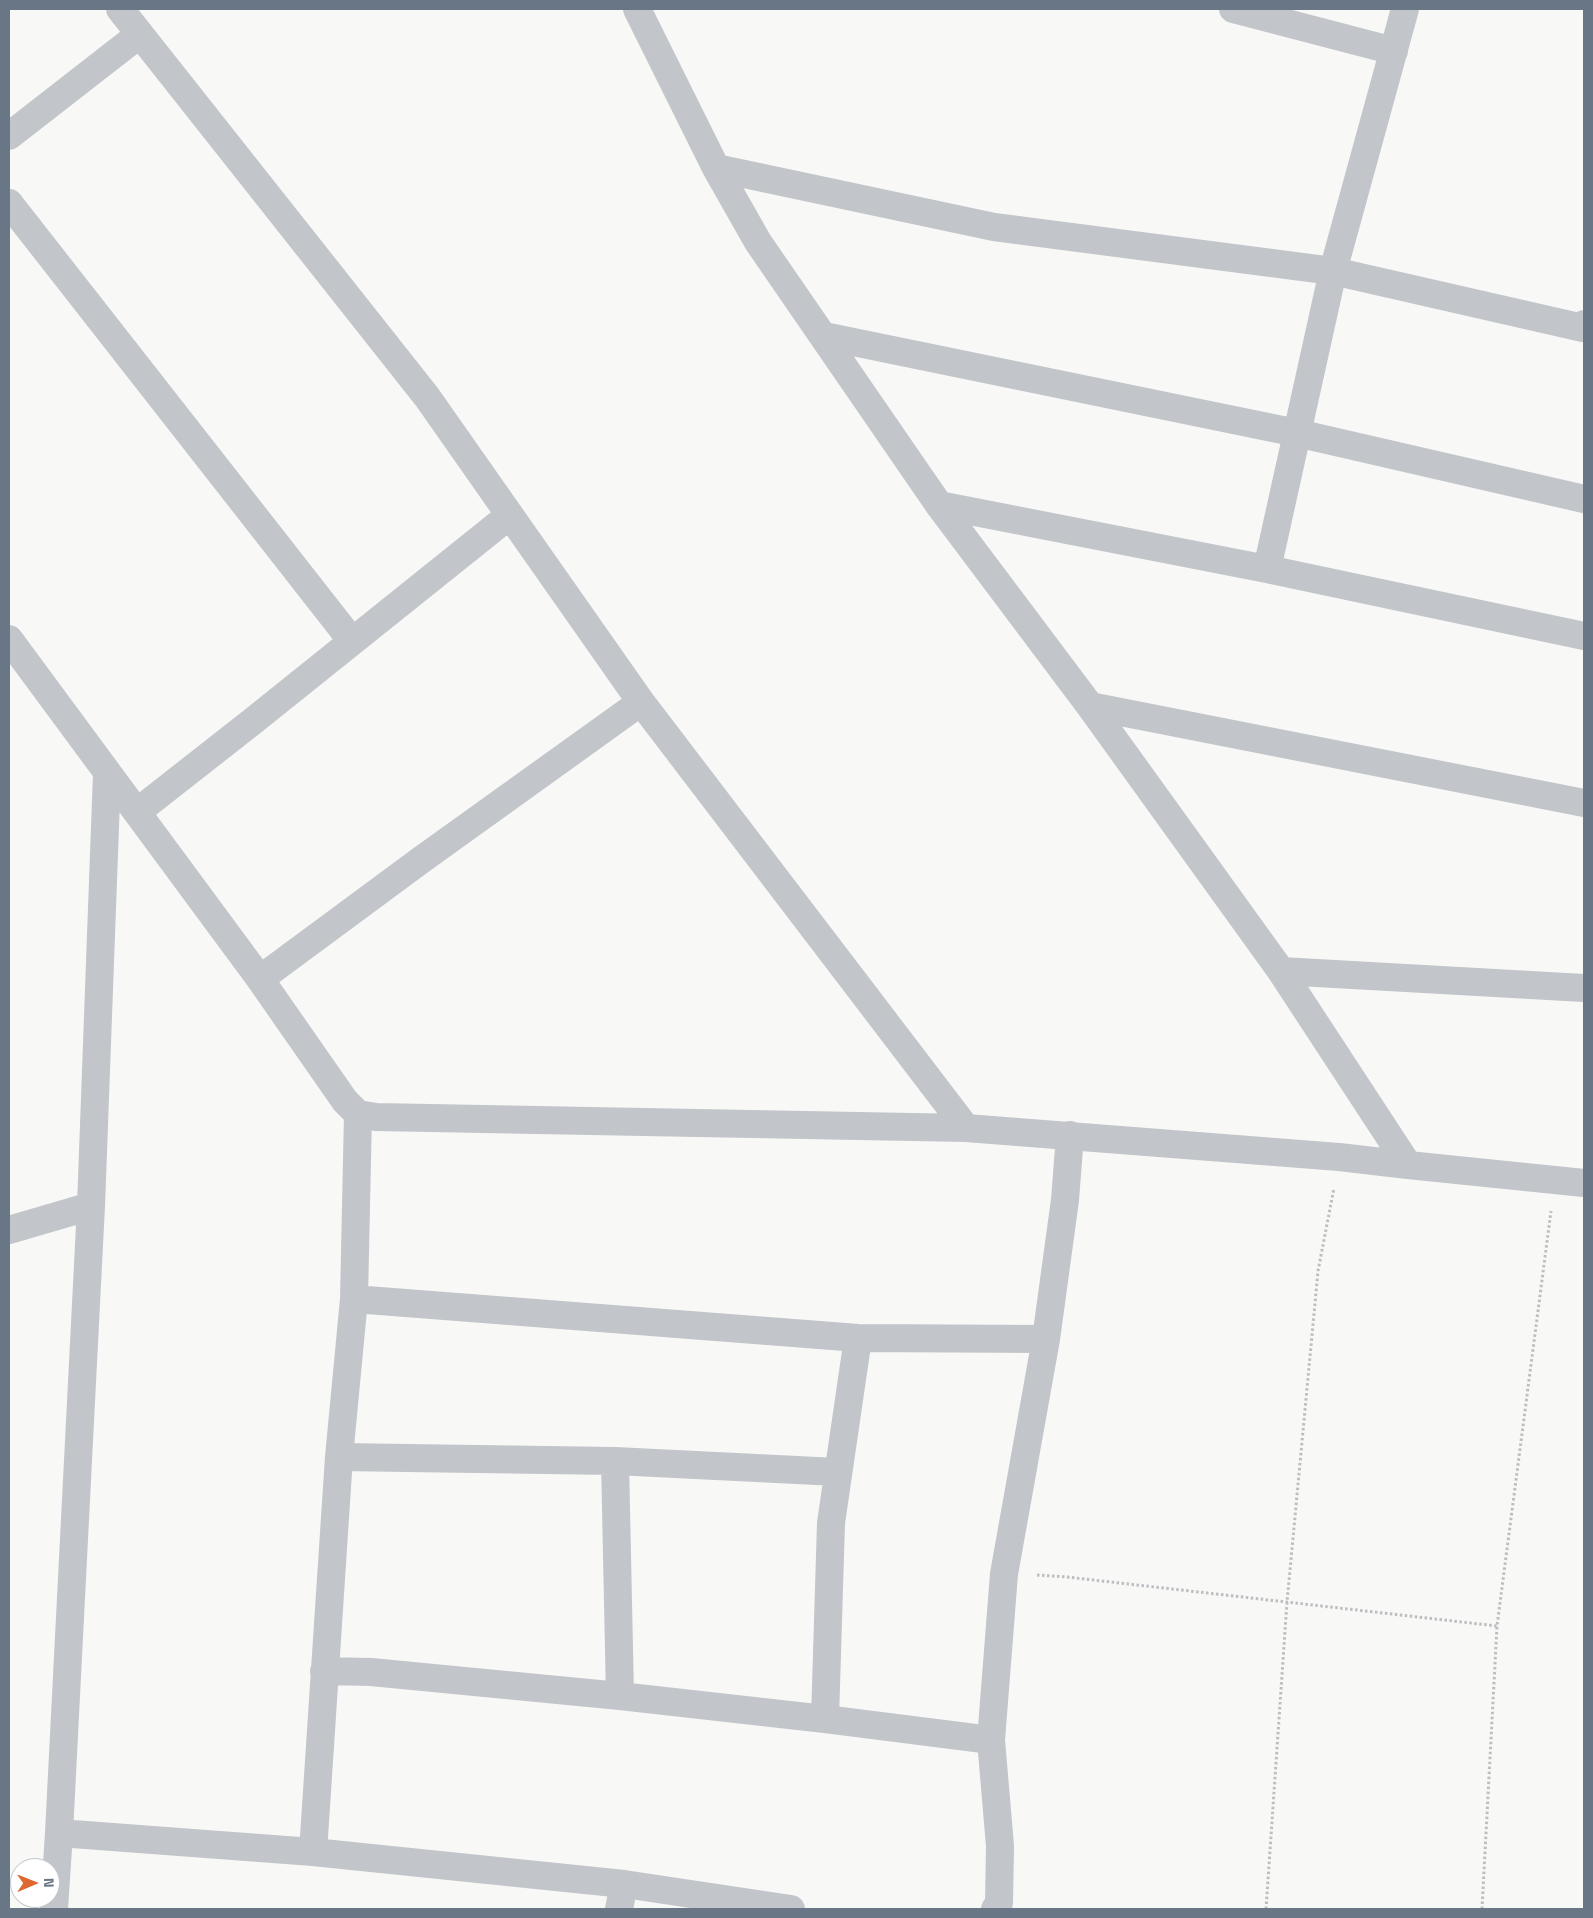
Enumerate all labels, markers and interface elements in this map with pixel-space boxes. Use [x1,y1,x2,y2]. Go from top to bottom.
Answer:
north arrow [10,1858,60,1908]
text: N [39,1878,60,1888]

